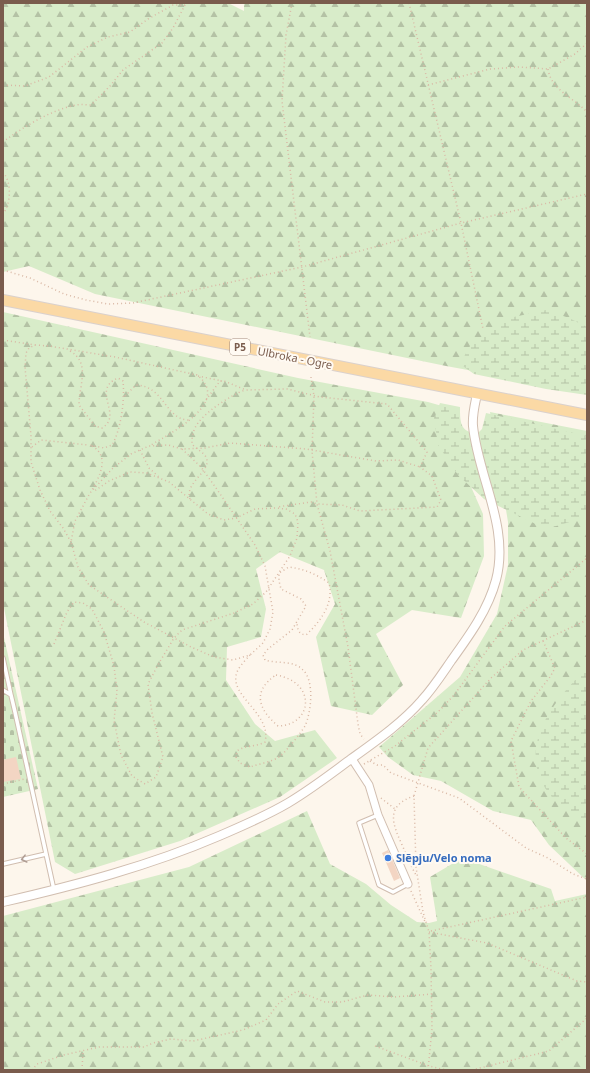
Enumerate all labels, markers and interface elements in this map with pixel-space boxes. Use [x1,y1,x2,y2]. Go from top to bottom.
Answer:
road number: P5 [230,339,250,355]
street label: Ulbroka - Ogre [256,343,334,372]
place label: Slēpju/Velo noma [396,850,492,865]
marker: Slēpju/Velo noma [383,853,393,863]
one-way arrow [21,854,28,863]

